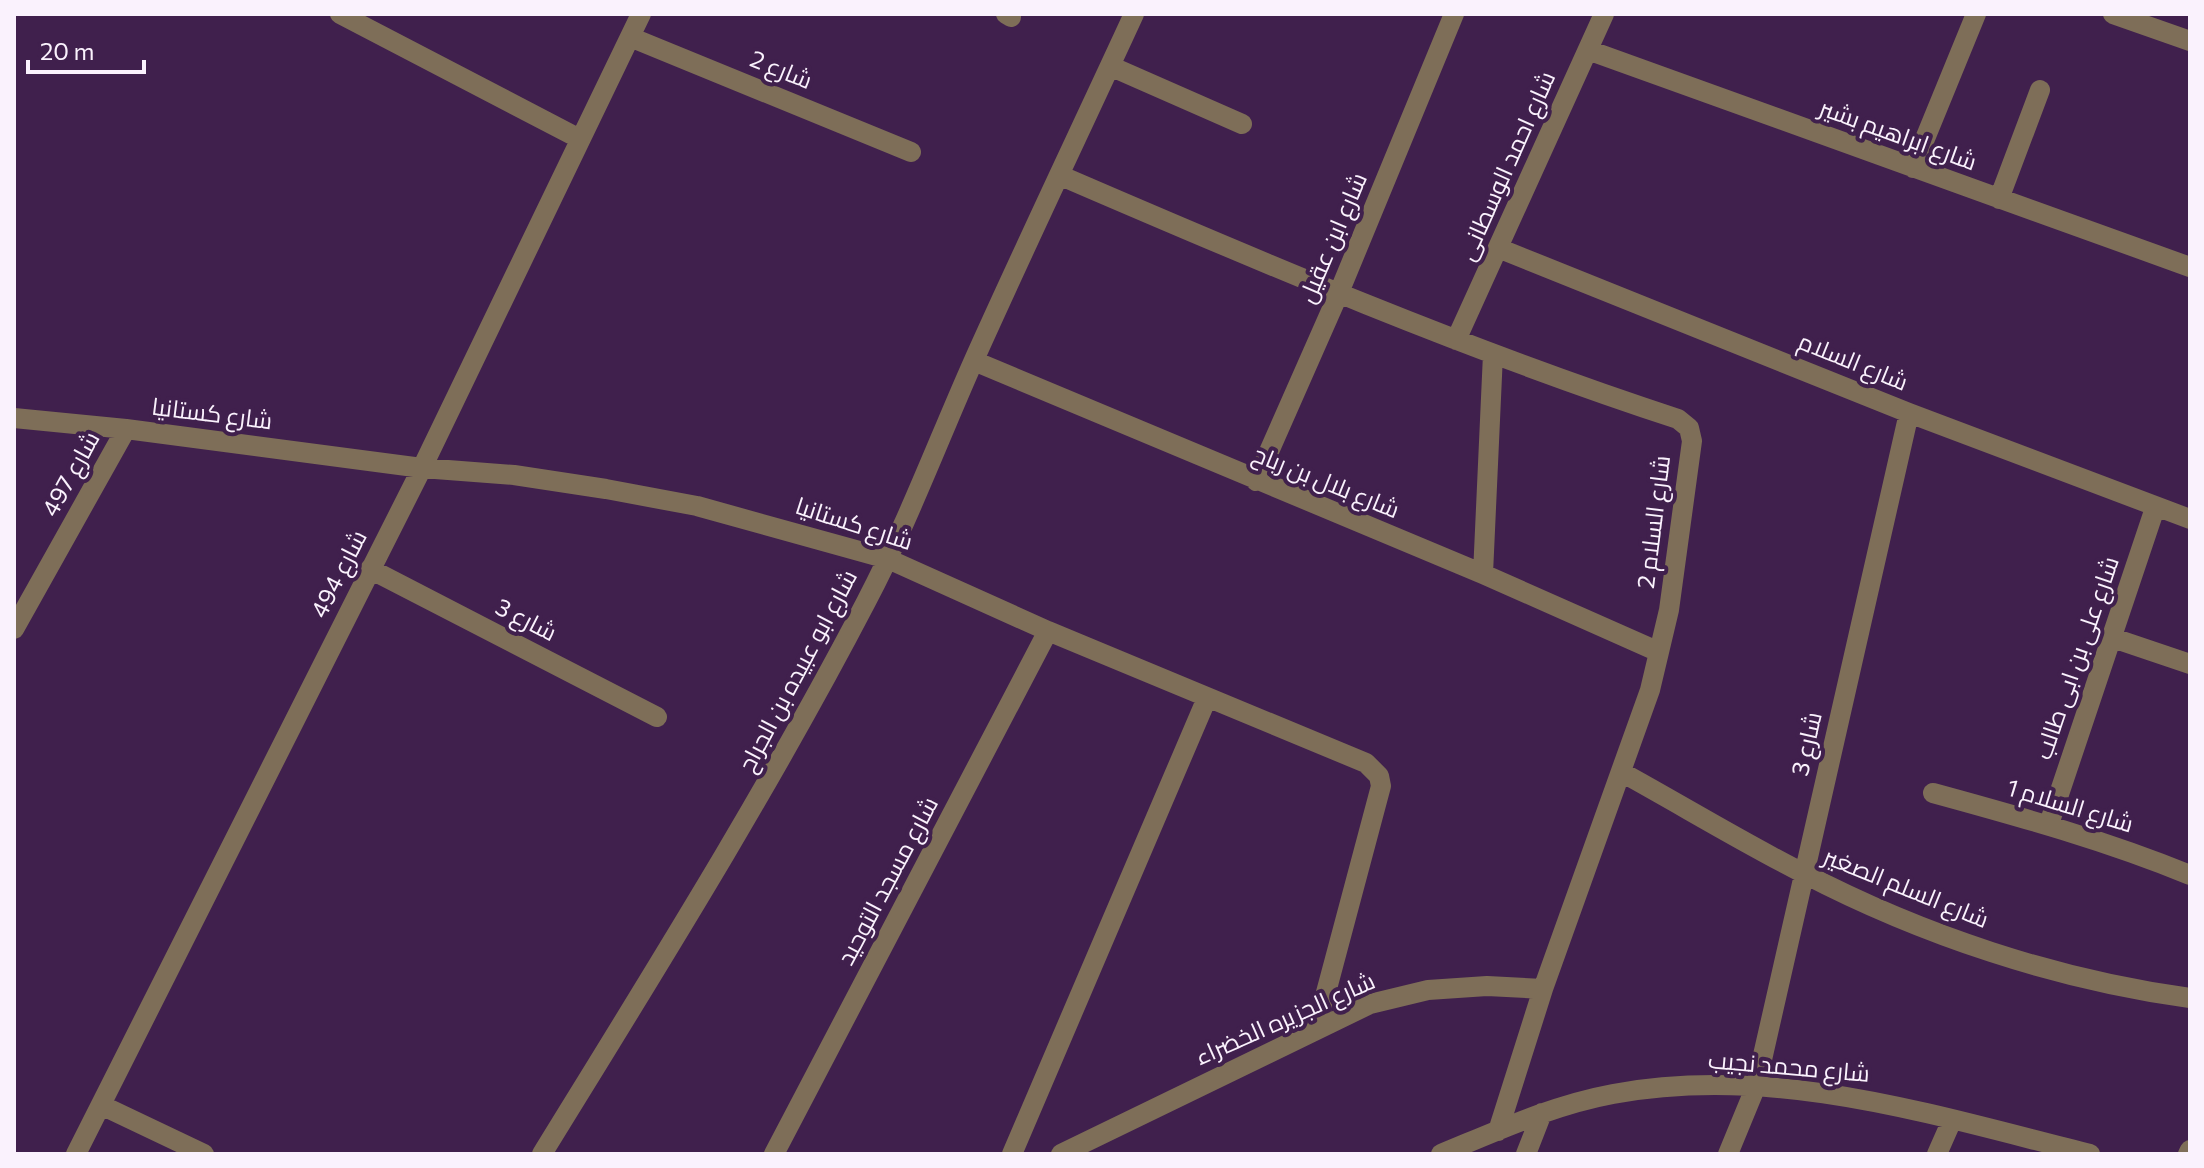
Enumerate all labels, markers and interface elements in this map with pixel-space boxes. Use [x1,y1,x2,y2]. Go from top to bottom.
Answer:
scale bar [28,24,144,74]
text: 20 m [40,36,94,65]
street label: شارع 2 [745,43,817,97]
street label: شارع احمد الوسطانى [1451,66,1563,266]
street label: شارع ابراهيم بشير [1813,91,1981,178]
street label: شارع ابن عقيل [1291,168,1375,308]
street label: شارع السلام [1793,325,1913,399]
street label: شارع كستانيا [150,391,274,437]
street label: شارع 497 [35,426,107,522]
street label: شارع بلال بن رباح [1248,438,1404,526]
street label: شارع السلام 2 [1630,454,1678,590]
street label: شارع كستانيا [791,490,917,558]
street label: شارع 494 [303,525,375,623]
street label: شارع على بن ابى طالب [2027,552,2127,764]
street label: شارع ابو عبيده بن الجراح [731,564,865,778]
street label: شارع 3 [490,591,562,649]
street label: شارع 3 [1784,709,1830,779]
street label: شارع السلام 1 [2003,772,2137,840]
street label: شارع مسجد التوحيد [830,791,946,971]
street label: شارع السلم الصغير [1817,840,1993,936]
street label: شارع الجزيره الخضراء [1190,965,1380,1073]
street label: شارع محمد نجيب [1707,1044,1871,1090]

